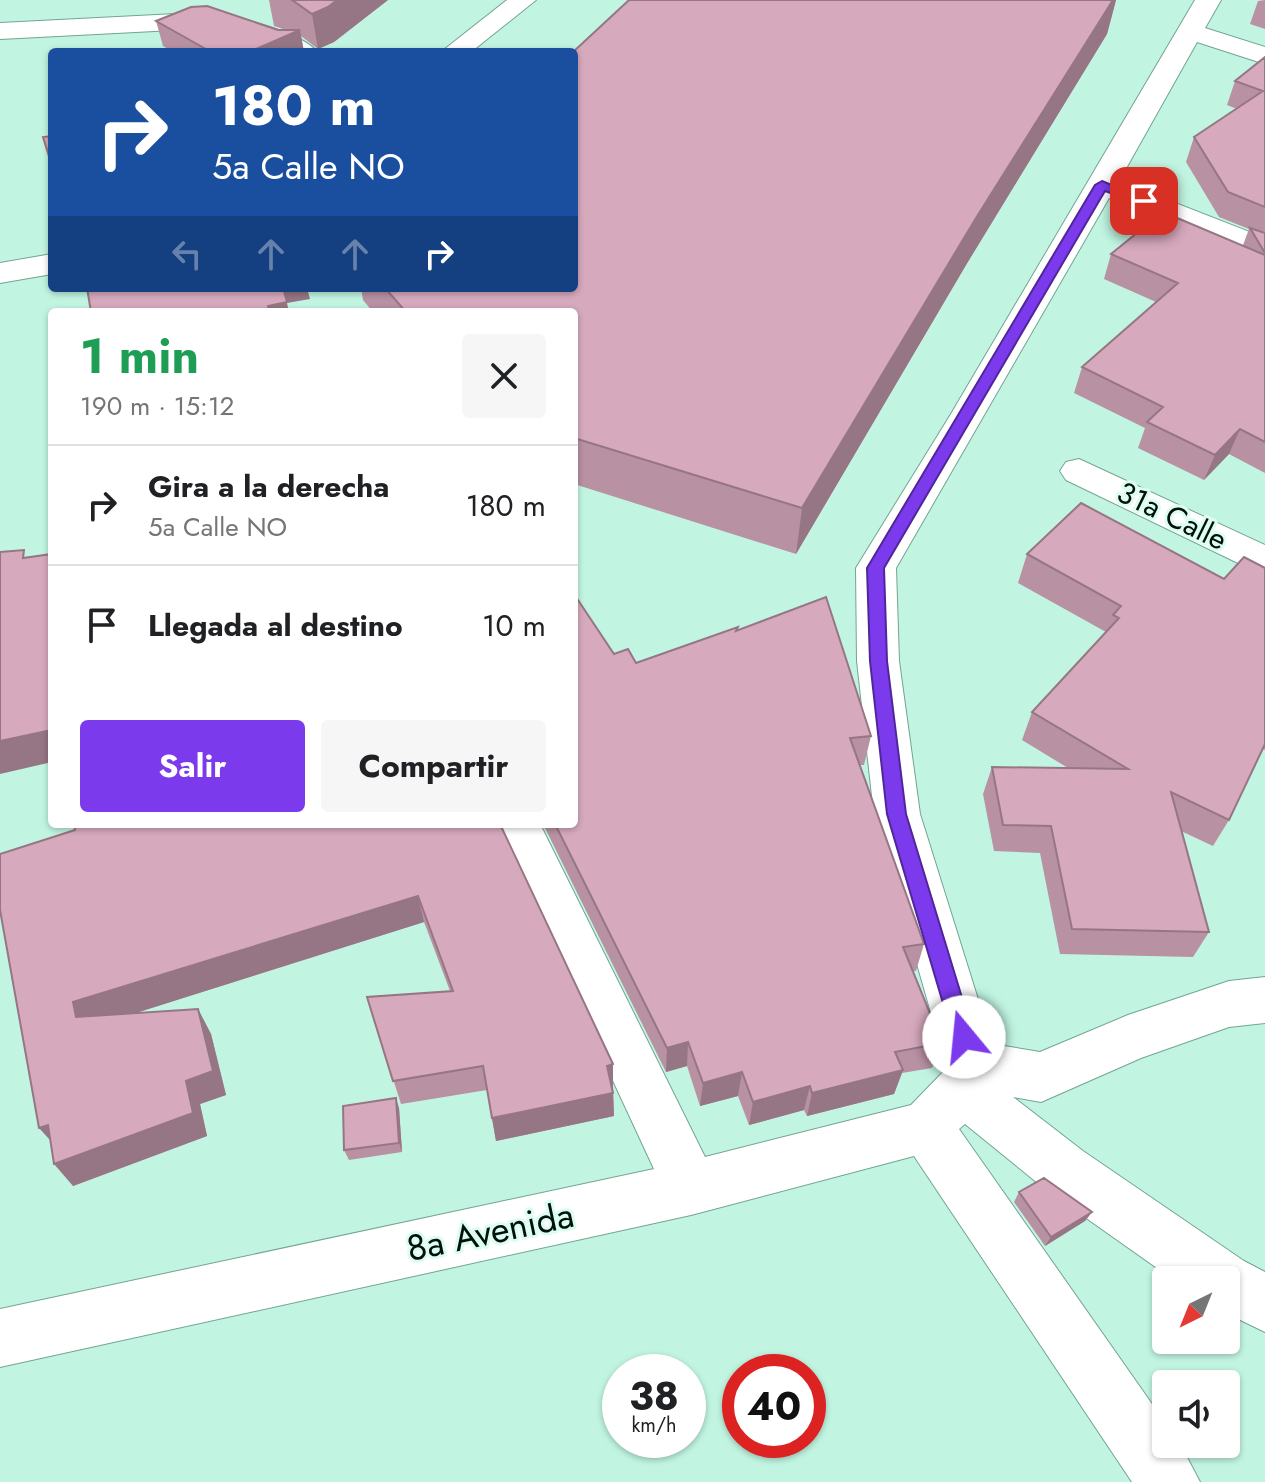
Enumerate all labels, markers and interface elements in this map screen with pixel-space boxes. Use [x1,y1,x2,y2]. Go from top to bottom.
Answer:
text: 180 m [212,65,375,146]
icon: right [80,80,184,184]
text: 5a Calle NO [212,140,405,192]
pin [1110,167,1178,235]
icon: arrive [1122,179,1166,223]
icon: left [165,232,209,276]
icon: ahead [249,232,293,276]
icon: ahead [333,232,377,276]
icon: right [417,232,461,276]
text: 1 min [80,322,199,391]
button: close [462,334,546,418]
text: 190 m · 15:12 [80,387,234,425]
text: Gira a la derecha [148,465,389,508]
street label: 31a Calle [1110,470,1234,561]
icon: right [80,483,124,527]
text: 180 m [466,484,546,527]
text: 5a Calle NO [148,508,287,546]
icon: arrive [80,603,124,647]
text: Llegada al destino [148,604,403,647]
text: 10 m [482,604,546,647]
button: Salir [80,720,305,812]
button: Compartir [321,720,546,812]
position arrow [922,995,1006,1079]
street label: 8a Avenida [402,1188,578,1274]
north arrow [1152,1266,1240,1354]
map controls [1152,1266,1240,1458]
speed limit sign: 40 [722,1354,826,1458]
text: 38 [629,1367,679,1425]
button: sound [1152,1370,1240,1458]
text: km/h [631,1411,677,1440]

